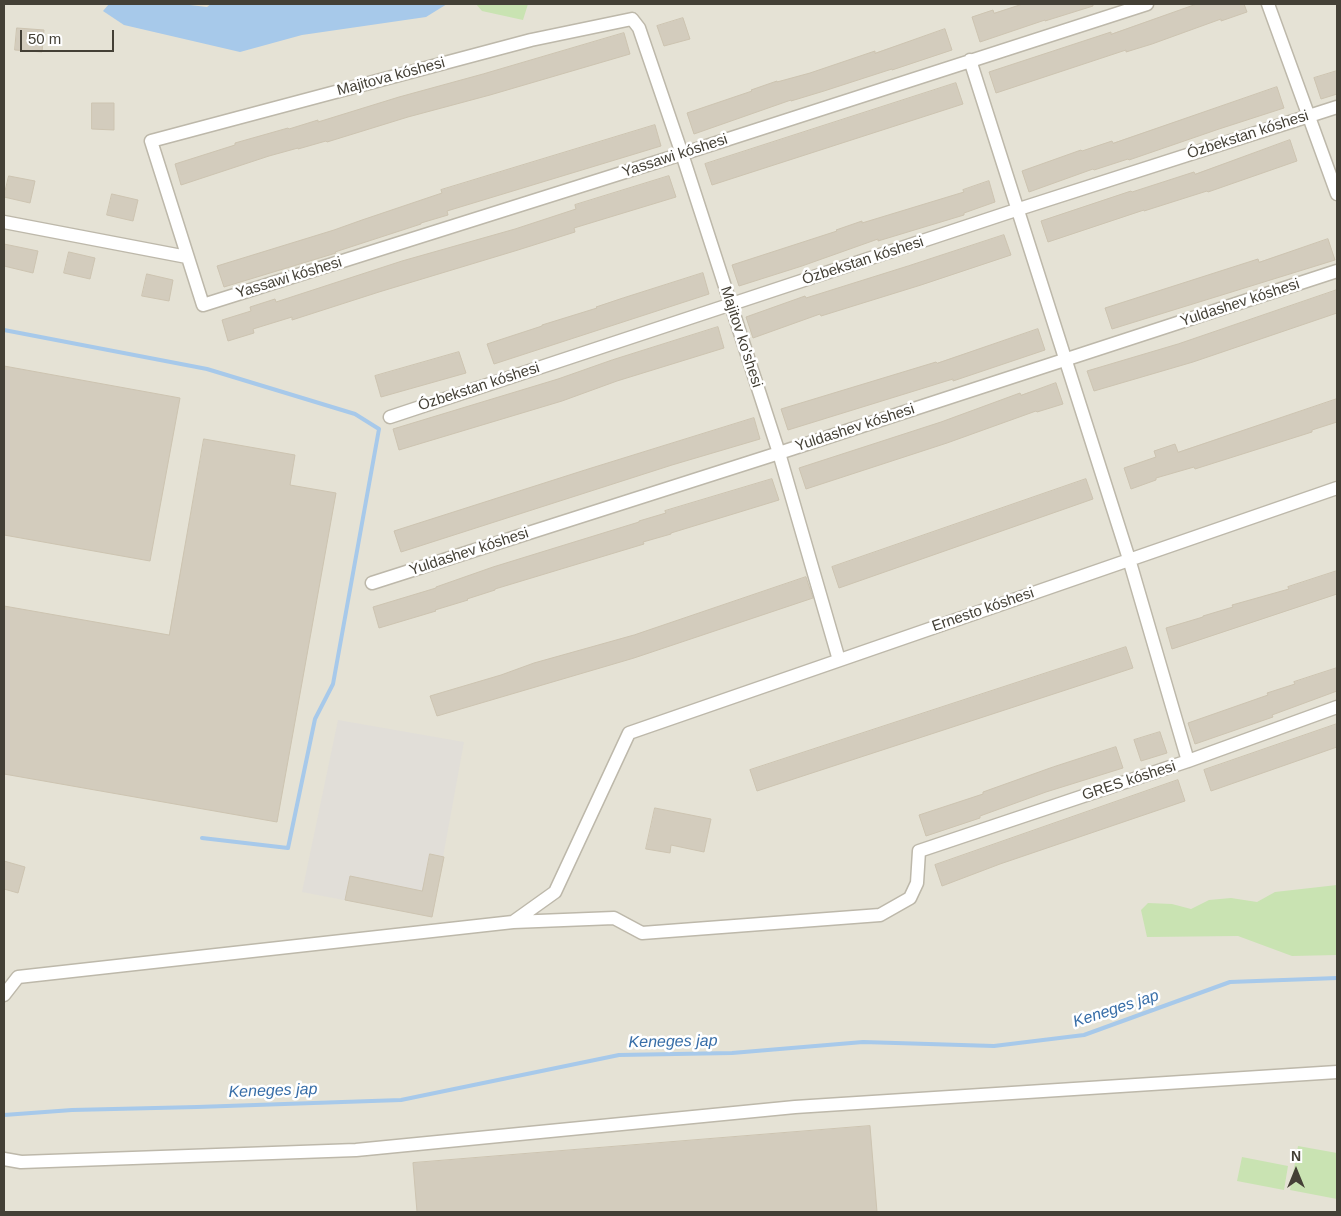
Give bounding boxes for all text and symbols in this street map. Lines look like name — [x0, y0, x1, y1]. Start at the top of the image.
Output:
scale bar — [22, 20, 116, 52]
text: 50 m — [28, 30, 61, 47]
street label: Majitova kóshesi — [335, 54, 447, 100]
street label: Ózbekstan kóshesi — [1185, 107, 1311, 163]
street label: Yassawi kóshesi — [620, 130, 730, 182]
street label: Ózbekstan kóshesi — [800, 233, 926, 289]
street label: Yassawi kóshesi — [234, 253, 344, 303]
street label: Yuldashev kóshesi — [1178, 275, 1302, 331]
street label: Majitov ko'shesi — [716, 284, 766, 390]
street label: Ózbekstan kóshesi — [416, 359, 542, 415]
street label: Yuldashev kóshesi — [793, 400, 917, 456]
street label: Yuldashev kóshesi — [407, 524, 531, 580]
street label: Ernesto kóshesi — [930, 584, 1036, 636]
street label: GRES kóshesi — [1080, 757, 1178, 805]
water label: Keneges jap — [1071, 986, 1161, 1032]
water label: Keneges jap — [628, 1032, 718, 1052]
water label: Keneges jap — [228, 1080, 318, 1102]
north arrow — [1271, 1146, 1321, 1196]
text: N — [1291, 1148, 1301, 1164]

